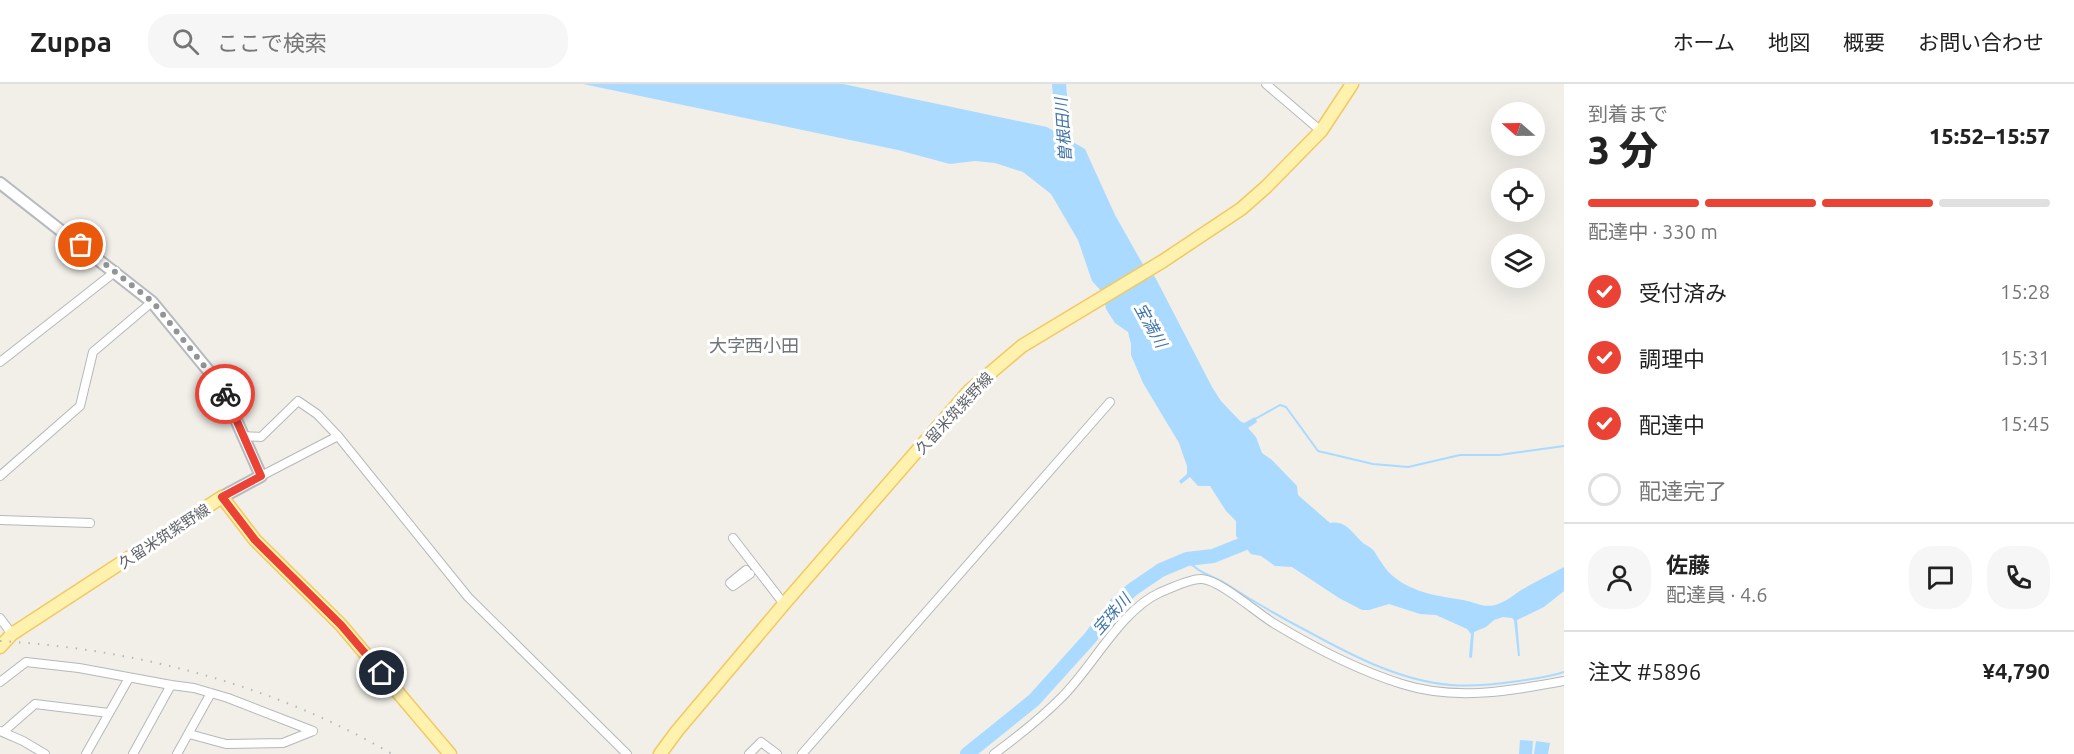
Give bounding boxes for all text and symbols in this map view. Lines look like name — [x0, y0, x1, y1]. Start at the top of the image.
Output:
search box — [148, 14, 568, 68]
icon: search — [169, 25, 202, 58]
text: Zuppa — [30, 26, 112, 57]
text: ここで検索 — [217, 30, 327, 55]
text: ホーム — [1673, 30, 1735, 54]
text: 地図 — [1768, 30, 1810, 54]
text: 概要 — [1843, 30, 1885, 54]
text: お問い合わせ — [1918, 30, 2044, 54]
water label: 曽根田川 — [1052, 95, 1074, 163]
north arrow — [1491, 102, 1545, 156]
map controls — [1491, 102, 1545, 288]
text: 到着まで — [1588, 102, 1668, 125]
text: 15:52–15:57 — [1929, 123, 2050, 148]
text: 3 分 — [1588, 128, 1658, 171]
button: locate — [1491, 168, 1545, 222]
pin — [55, 219, 106, 270]
text: 配達中 · 330 m — [1588, 220, 1718, 243]
icon: bag — [64, 228, 97, 261]
button: layers — [1491, 234, 1545, 288]
icon: check — [1588, 275, 1621, 308]
text: 受付済み — [1639, 280, 1727, 305]
text: 15:28 — [2000, 280, 2050, 303]
water label: 宝満川 — [1131, 300, 1171, 352]
district label: 大字西小田 — [709, 335, 799, 355]
icon: check — [1588, 341, 1621, 374]
text: 調理中 — [1639, 346, 1705, 371]
text: 15:31 — [2000, 346, 2050, 369]
courier — [195, 364, 255, 424]
street label: 久留米筑紫野線 — [912, 369, 996, 457]
icon: bike — [209, 378, 242, 411]
icon: check — [1588, 407, 1621, 440]
text: 配達中 — [1639, 412, 1705, 437]
text: 15:45 — [2000, 412, 2050, 435]
text: 配達完了 — [1639, 478, 1727, 503]
street label: 久留米筑紫野線 — [115, 500, 213, 572]
button: person — [1588, 546, 1651, 609]
button: chat — [1909, 546, 1972, 609]
button: phone — [1987, 546, 2050, 609]
text: 佐藤 — [1666, 552, 1710, 577]
text: 配達員 · 4.6 — [1666, 583, 1768, 606]
water label: 宝珠川 — [1088, 589, 1135, 638]
pin — [356, 647, 407, 698]
icon: home — [365, 656, 398, 689]
text: ¥4,790 — [1983, 658, 2050, 683]
text: 注文 #5896 — [1588, 659, 1701, 684]

